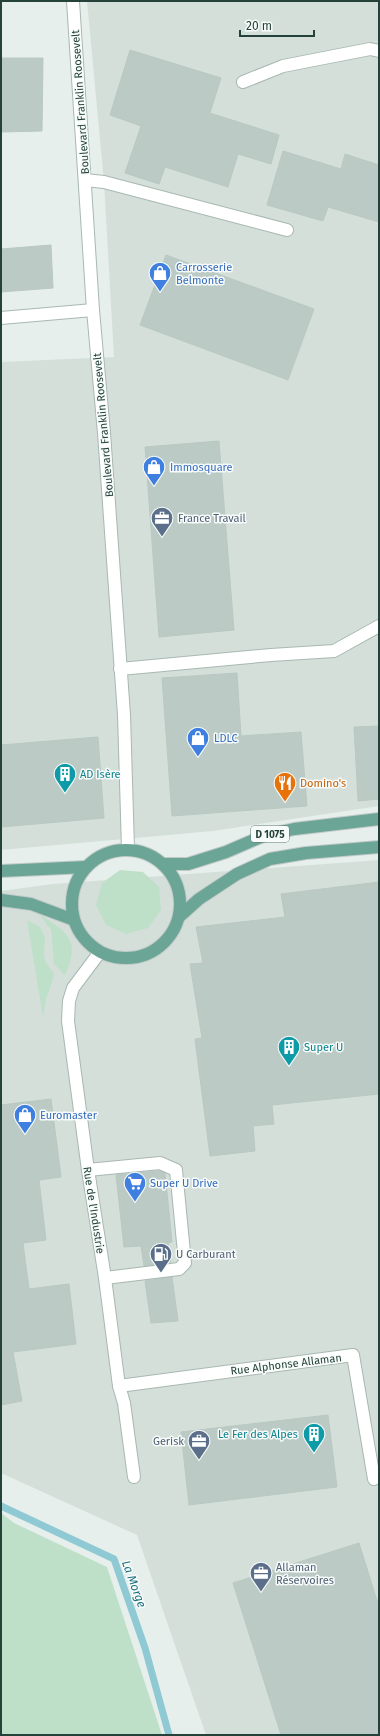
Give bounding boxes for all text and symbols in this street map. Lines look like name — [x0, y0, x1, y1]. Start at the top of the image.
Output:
scale bar — [240, 12, 314, 38]
text: 20 m — [246, 19, 272, 33]
street label: Boulevard Franklin Roosevelt — [69, 29, 92, 175]
shop icon: Carrosserie Belmonte — [147, 260, 173, 293]
place label: Carrosserie Belmonte — [176, 261, 232, 287]
street label: Boulevard Franklin Roosevelt — [91, 352, 116, 498]
shop icon: Immosquare — [141, 454, 167, 487]
place label: Immosquare — [170, 461, 233, 474]
office icon: France Travail — [149, 505, 175, 538]
place label: France Travail — [178, 512, 246, 525]
shop icon: LDLC — [185, 725, 211, 758]
place label: LDLC — [214, 732, 238, 745]
building icon: AD Isère — [52, 761, 78, 794]
place label: AD Isère — [80, 768, 121, 781]
restaurant icon: Domino's — [272, 770, 298, 803]
place label: Domino's — [300, 777, 346, 790]
road number: D 1075 — [251, 826, 289, 842]
building icon: Super U — [276, 1034, 302, 1067]
place label: Super U — [304, 1041, 343, 1054]
shop icon: Euromaster — [12, 1102, 38, 1135]
place label: Euromaster — [40, 1109, 98, 1122]
street label: Rue de l'Industrie — [80, 1166, 107, 1255]
supermarket icon: Super U Drive — [122, 1170, 148, 1203]
place label: Super U Drive — [150, 1177, 218, 1190]
fuel station icon: U Carburant — [148, 1241, 174, 1274]
place label: U Carburant — [176, 1248, 236, 1261]
street label: Rue Alphonse Allaman — [230, 1351, 342, 1378]
building icon: Le Fer des Alpes — [301, 1421, 327, 1454]
office icon: Gerisk — [186, 1428, 212, 1461]
place label: Le Fer des Alpes — [218, 1428, 298, 1441]
place label: Gerisk — [153, 1435, 184, 1448]
water label: La Morge — [119, 1559, 149, 1609]
office icon: Allaman Réservoires — [248, 1560, 274, 1593]
place label: Allaman Réservoires — [276, 1561, 334, 1587]

